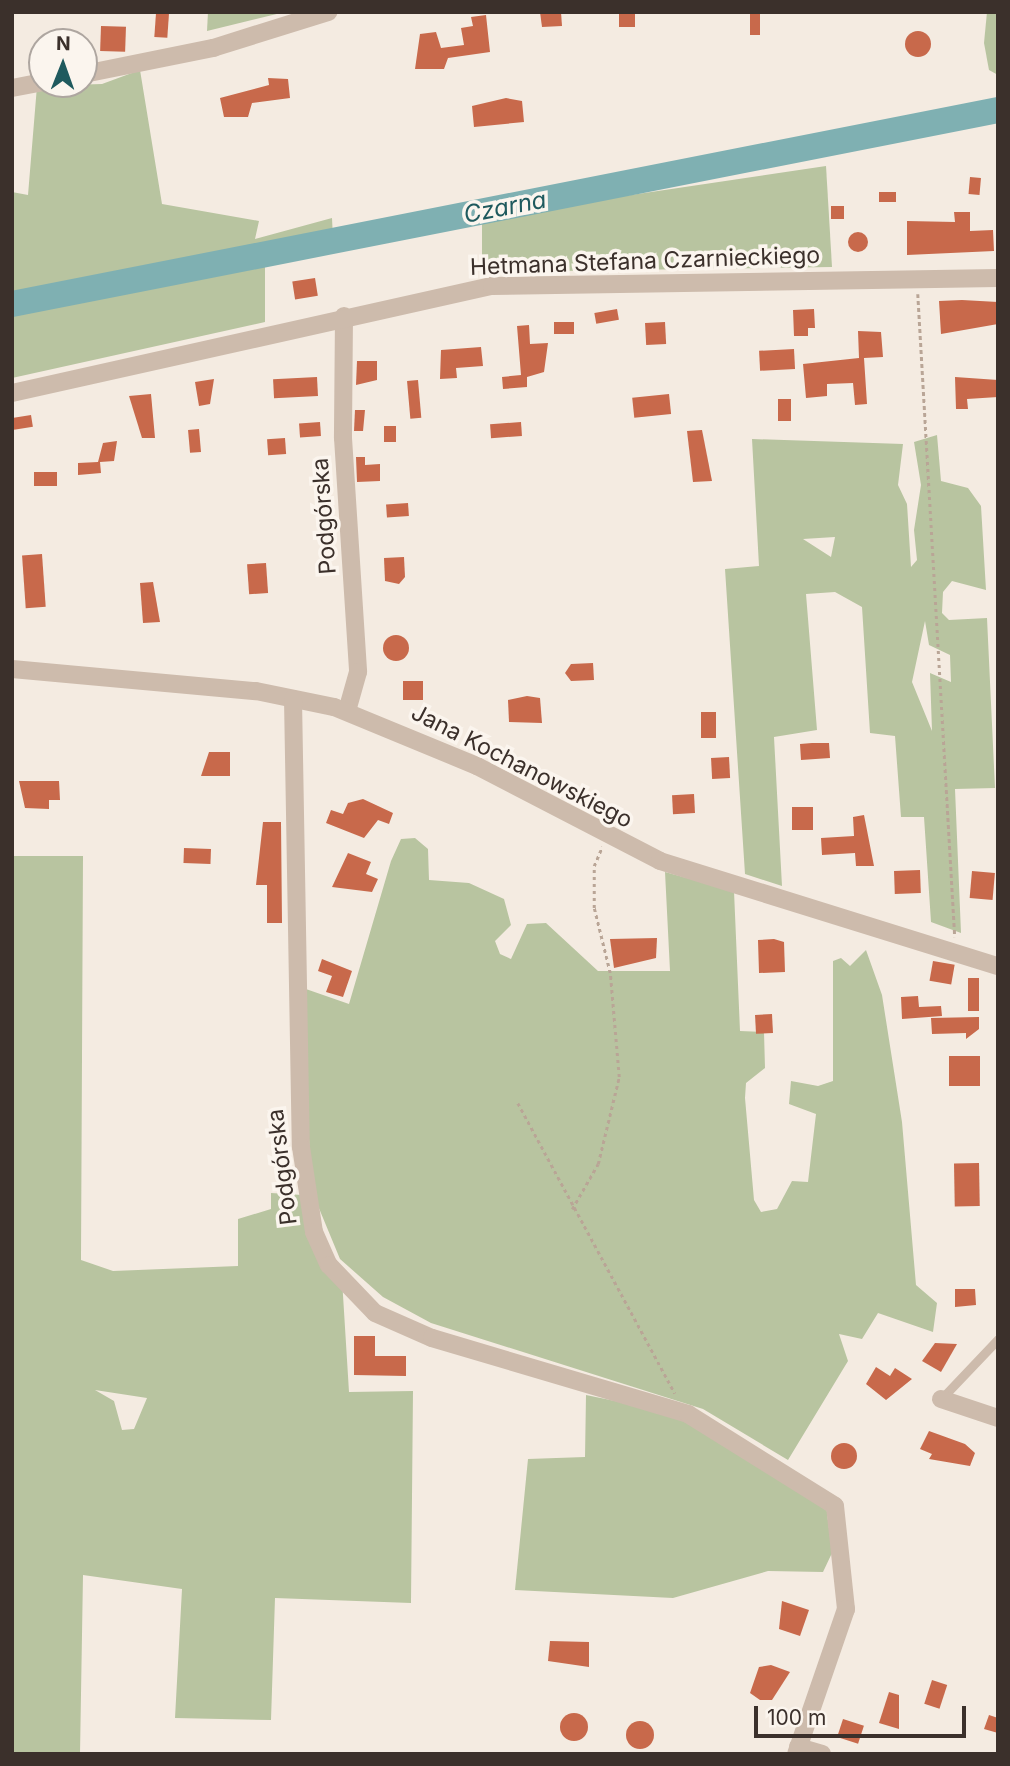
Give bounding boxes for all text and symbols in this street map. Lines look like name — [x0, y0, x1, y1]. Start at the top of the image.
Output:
north arrow — [28, 28, 98, 98]
text: N — [56, 32, 71, 55]
water label: Czarna — [461, 185, 549, 229]
street label: Hetmana Stefana Czarnieckiego — [470, 241, 820, 281]
street label: Podgórska — [306, 457, 342, 575]
street label: Jana Kochanowskiego — [407, 698, 637, 834]
street label: Podgórska — [261, 1107, 303, 1227]
scale bar — [758, 1692, 970, 1736]
text: 100 m — [767, 1705, 826, 1730]

